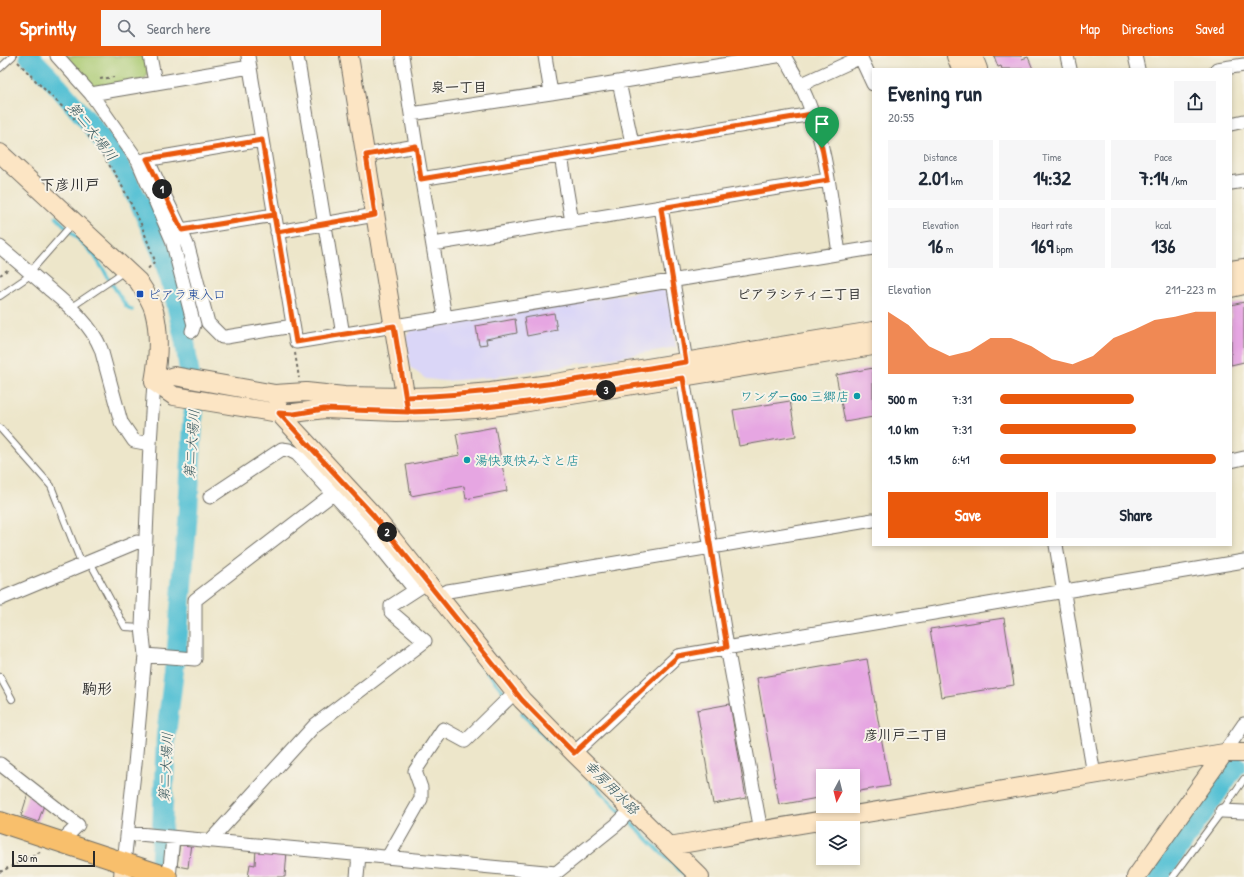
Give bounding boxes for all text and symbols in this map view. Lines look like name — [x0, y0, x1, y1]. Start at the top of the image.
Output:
search box — [101, 10, 381, 46]
text: Sprintly — [20, 15, 77, 41]
icon: search — [115, 17, 137, 39]
text: Search here — [147, 18, 211, 39]
text: Map — [1080, 19, 1100, 38]
text: Directions — [1122, 19, 1173, 38]
text: Saved — [1195, 19, 1224, 38]
district label: 泉一丁目 — [431, 77, 487, 96]
text: Evening run — [888, 78, 982, 108]
button: share — [1174, 81, 1216, 123]
water label: 第二大場川 — [64, 98, 122, 164]
pin — [805, 107, 839, 148]
text: 20:55 — [888, 108, 914, 126]
icon: arrive — [811, 113, 833, 135]
text: Distance — [924, 150, 957, 164]
text: Time — [1042, 150, 1062, 164]
text: Pace — [1154, 150, 1172, 164]
text: 2.01 — [918, 164, 948, 191]
text: 14:32 — [1033, 164, 1071, 191]
text: 7:14 — [1139, 164, 1168, 191]
district label: 下彦川戸 — [40, 174, 100, 195]
text: km — [948, 174, 963, 188]
text: /km — [1168, 174, 1188, 188]
pin: 1 — [152, 179, 172, 199]
text: 1 — [160, 182, 164, 196]
text: Elevation — [922, 218, 959, 232]
text: Heart rate — [1031, 218, 1073, 232]
text: kcal — [1155, 218, 1171, 232]
text: 16 — [928, 232, 943, 259]
text: 169 — [1031, 232, 1054, 259]
text: 136 — [1151, 232, 1175, 259]
text: m — [943, 242, 953, 256]
text: bpm — [1054, 242, 1073, 256]
text: Elevation — [888, 280, 931, 298]
text: 211–223 m — [1165, 280, 1216, 298]
district label: ピアラシティ二丁目 — [736, 284, 862, 303]
place label: ピアラ東入口 — [148, 285, 226, 303]
marker: ピアラ東入口 — [135, 289, 145, 299]
pin: 3 — [596, 380, 616, 400]
text: 3 — [604, 383, 608, 397]
place label: ワンダーGoo 三郷店 — [740, 387, 849, 405]
text: 500 m — [888, 390, 917, 408]
text: 7:31 — [952, 390, 972, 408]
marker: ワンダーGoo 三郷店 — [852, 391, 862, 401]
water label: 第二大場川 — [179, 408, 203, 480]
text: 1.0 km — [888, 420, 919, 438]
text: 7:31 — [952, 420, 972, 438]
text: 1.5 km — [888, 450, 918, 468]
text: 6:41 — [952, 450, 970, 468]
place label: 湯快爽快みさと店 — [475, 451, 579, 469]
marker: 湯快爽快みさと店 — [462, 455, 472, 465]
button: Save — [888, 492, 1048, 538]
button: Share — [1056, 492, 1216, 538]
pin: 2 — [377, 522, 397, 542]
text: 2 — [384, 525, 390, 539]
district label: 駒形 — [82, 678, 112, 699]
district label: 彦川戸二丁目 — [864, 725, 948, 744]
water label: 第二大場川 — [154, 732, 176, 802]
water label: 幸房用水路 — [581, 756, 644, 819]
north arrow — [816, 769, 860, 813]
map controls — [816, 769, 860, 865]
button: layers — [816, 821, 860, 865]
scale bar — [12, 849, 95, 868]
text: 50 m — [18, 851, 38, 865]

